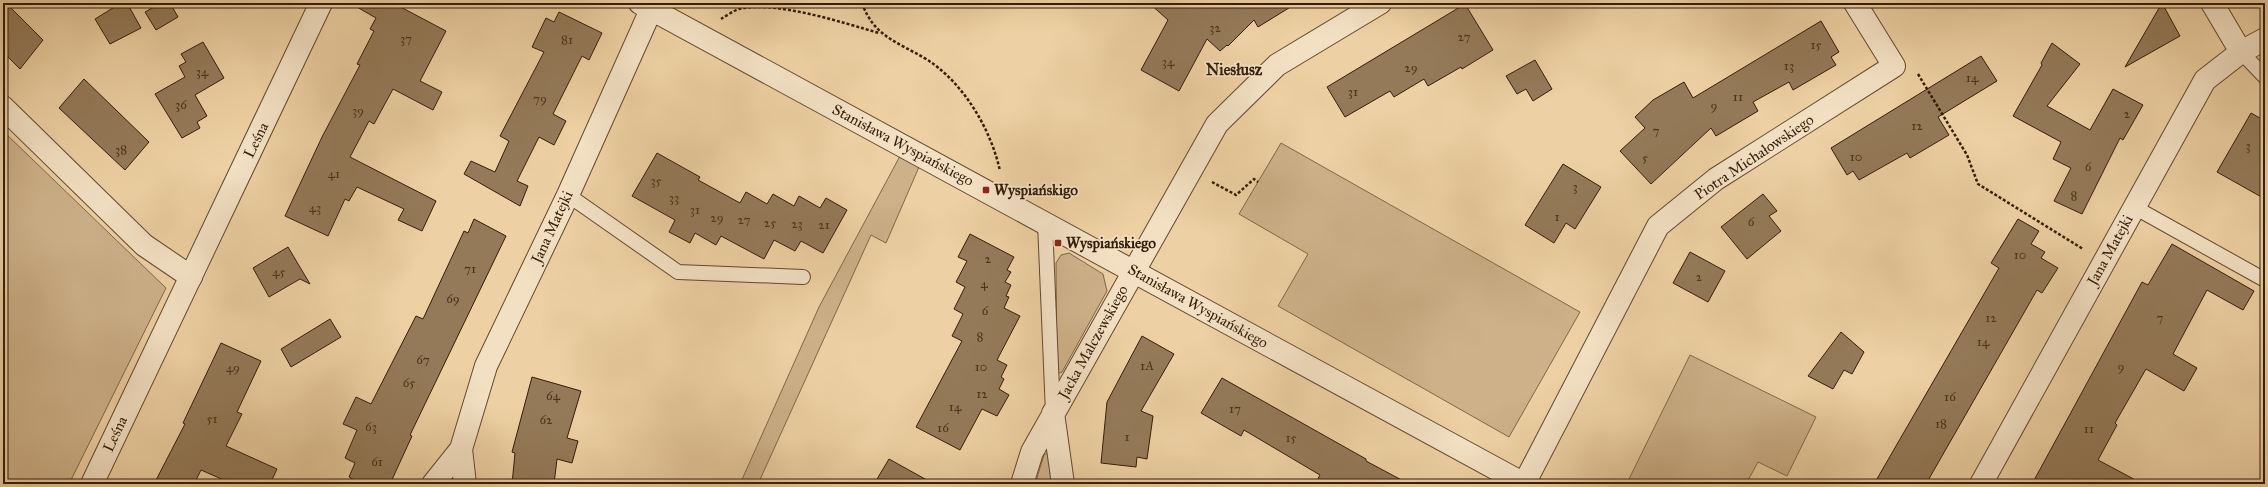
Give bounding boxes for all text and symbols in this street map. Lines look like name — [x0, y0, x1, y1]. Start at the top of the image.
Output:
house number: 32 — [1209, 20, 1221, 36]
house number: 27 — [1458, 29, 1471, 45]
house number: 37 — [400, 31, 412, 47]
house number: 81 — [561, 32, 573, 48]
house number: 15 — [1810, 37, 1822, 53]
house number: 34 — [1162, 54, 1175, 70]
house number: 13 — [1784, 58, 1794, 74]
district label: Niesłusz — [1206, 60, 1263, 79]
house number: 29 — [1404, 60, 1418, 76]
house number: 34 — [196, 64, 209, 80]
house number: 14 — [1966, 70, 1979, 86]
house number: 31 — [1348, 84, 1358, 100]
house number: 11 — [1733, 89, 1743, 105]
house number: 79 — [533, 91, 547, 107]
house number: 36 — [175, 97, 187, 113]
house number: 9 — [1711, 98, 1718, 114]
street label: Stanisława Wyspiańskiego — [829, 100, 977, 190]
house number: 39 — [352, 103, 364, 119]
house number: 2 — [2124, 106, 2131, 122]
street label: Piotra Michałowskiego — [1691, 110, 1817, 204]
house number: 12 — [1911, 118, 1923, 134]
street label: Leśna — [240, 119, 273, 161]
house number: 7 — [1653, 123, 1660, 139]
house number: 3 — [2245, 138, 2251, 154]
house number: 38 — [115, 142, 127, 158]
house number: 10 — [1850, 149, 1862, 165]
house number: 5 — [1642, 150, 1648, 166]
house number: 6 — [2085, 159, 2092, 175]
house number: 41 — [328, 166, 340, 182]
house number: 35 — [650, 173, 662, 189]
house number: 3 — [1572, 179, 1578, 195]
place label: Wyspiańskigo — [994, 181, 1078, 200]
marker: Wyspiańskigo — [981, 185, 991, 195]
street label: Jana Matejki — [527, 188, 577, 268]
house number: 8 — [2071, 188, 2078, 204]
house number: 33 — [669, 190, 679, 206]
house number: 43 — [309, 200, 321, 216]
house number: 31 — [690, 202, 700, 218]
house number: 1 — [1554, 209, 1560, 225]
house number: 29 — [710, 210, 724, 226]
house number: 27 — [738, 212, 751, 228]
street label: Jana Matejki — [2082, 212, 2138, 291]
house number: 6 — [1748, 214, 1755, 230]
house number: 25 — [764, 215, 776, 231]
house number: 23 — [791, 216, 803, 232]
house number: 21 — [818, 217, 830, 233]
place label: Wyspiańskiego — [1066, 234, 1156, 253]
marker: Wyspiańskiego — [1053, 238, 1063, 248]
house number: 10 — [2014, 247, 2026, 263]
house number: 2 — [985, 251, 992, 267]
street label: Stanisława Wyspiańskiego — [1125, 260, 1272, 352]
house number: 71 — [464, 261, 476, 277]
house number: 45 — [272, 264, 286, 280]
house number: 2 — [1696, 269, 1703, 285]
house number: 4 — [980, 276, 988, 292]
street label: Jacka Malczewskiego — [1053, 282, 1133, 404]
house number: 69 — [446, 291, 460, 307]
house number: 6 — [982, 303, 989, 319]
house number: 12 — [1985, 310, 1997, 326]
house number: 7 — [2157, 310, 2164, 326]
house number: 8 — [977, 329, 984, 345]
house number: 14 — [1977, 334, 1990, 350]
house number: 67 — [416, 352, 430, 368]
house number: 1A — [1140, 358, 1154, 374]
house number: 10 — [975, 359, 987, 375]
house number: 9 — [2118, 359, 2125, 375]
house number: 49 — [226, 360, 240, 376]
house number: 65 — [403, 375, 415, 391]
house number: 12 — [976, 386, 988, 402]
house number: 64 — [546, 388, 561, 404]
house number: 16 — [1944, 389, 1956, 405]
house number: 14 — [949, 399, 962, 415]
house number: 17 — [1229, 401, 1241, 417]
house number: 51 — [206, 411, 218, 427]
house number: 62 — [539, 412, 553, 428]
street label: Leśna — [99, 413, 131, 455]
house number: 18 — [1935, 416, 1947, 432]
house number: 63 — [365, 419, 377, 435]
house number: 16 — [937, 420, 949, 436]
house number: 11 — [2084, 421, 2094, 437]
house number: 1 — [1124, 429, 1130, 445]
house number: 15 — [1285, 430, 1297, 446]
house number: 61 — [371, 454, 383, 470]

